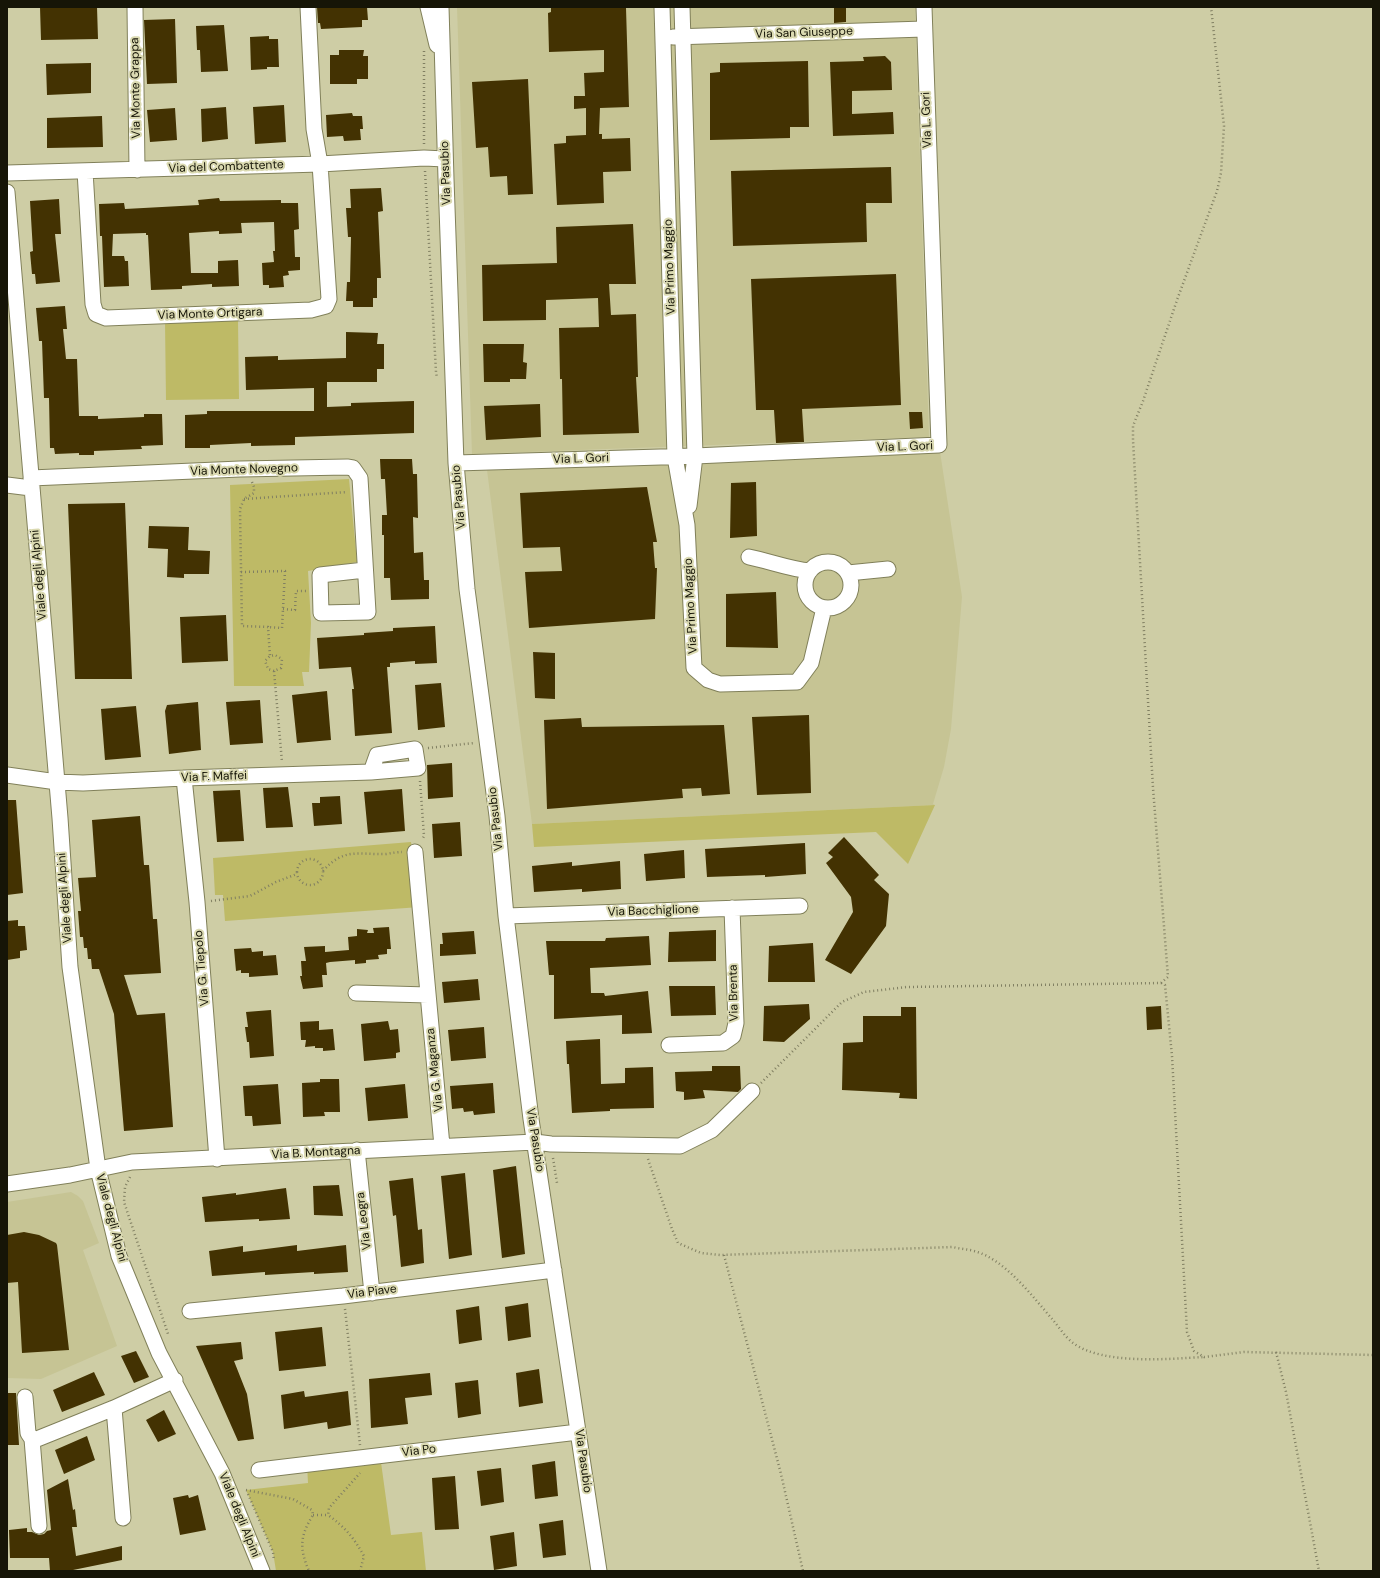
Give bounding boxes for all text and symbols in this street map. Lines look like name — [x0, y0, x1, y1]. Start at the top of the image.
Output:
street label: Via San Giuseppe — [755, 24, 853, 42]
street label: Via Monte Grappa — [128, 37, 144, 139]
street label: Via L. Gori — [919, 92, 935, 148]
street label: Via Pasubio — [438, 141, 454, 205]
street label: Via del Combattente — [168, 158, 284, 176]
street label: Via Primo Maggio — [661, 219, 679, 315]
street label: Via Monte Ortigara — [157, 305, 263, 323]
street label: Via L. Gori — [877, 439, 933, 455]
street label: Via L. Gori — [553, 451, 609, 467]
street label: Via Monte Novegno — [190, 461, 298, 479]
street label: Via Pasubio — [449, 464, 469, 530]
street label: Viale degli Alpini — [28, 529, 50, 621]
street label: Via Primo Maggio — [681, 558, 701, 654]
street label: Via F. Maffei — [181, 769, 247, 785]
street label: Via Pasubio — [485, 786, 507, 852]
street label: Viale degli Alpini — [55, 852, 75, 944]
street label: Via Bacchiglione — [607, 902, 699, 920]
street label: Via G. Tiepolo — [192, 929, 212, 1007]
street label: Via Brenta — [726, 964, 742, 1022]
street label: Via G. Maganza — [423, 1027, 447, 1113]
street label: Via Pasubio — [523, 1107, 547, 1173]
street label: Via B. Montagna — [271, 1143, 361, 1163]
street label: Viale degli Alpini — [92, 1172, 130, 1264]
street label: Via Leogra — [353, 1191, 375, 1251]
street label: Via Piave — [347, 1282, 397, 1302]
street label: Via Pasubio — [571, 1428, 595, 1494]
street label: Via Po — [401, 1442, 437, 1460]
street label: Viale degli Alpini — [215, 1470, 263, 1560]

